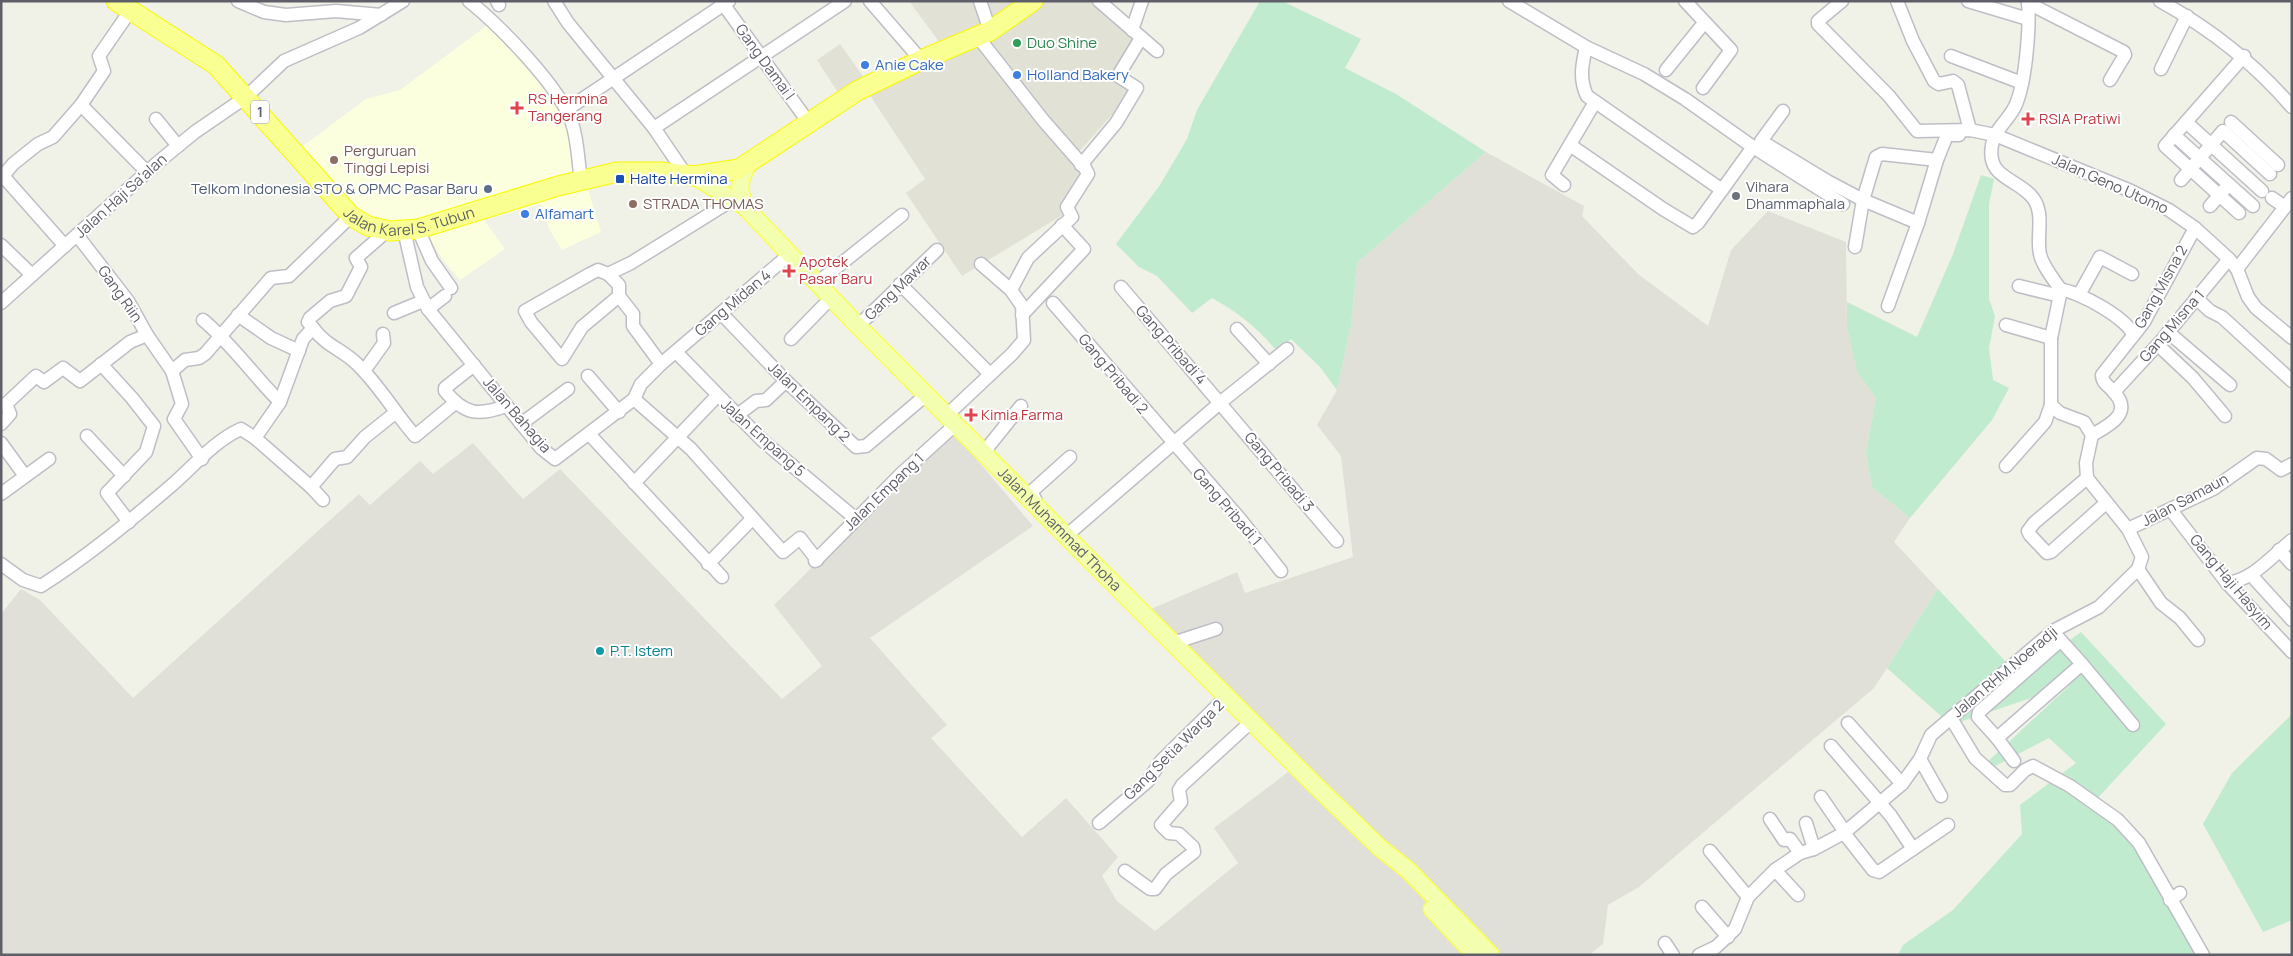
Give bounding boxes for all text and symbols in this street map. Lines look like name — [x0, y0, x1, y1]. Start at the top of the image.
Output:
street label: Gang Damai I — [731, 19, 800, 104]
place label: Duo Shine — [1027, 32, 1097, 53]
marker: Duo Shine — [1011, 37, 1023, 49]
place label: Anie Cake — [875, 54, 944, 75]
marker: Anie Cake — [859, 59, 871, 71]
place label: Holland Bakery — [1027, 64, 1129, 85]
marker: Holland Bakery — [1011, 69, 1023, 81]
place label: RS Hermina Tangerang — [528, 88, 608, 126]
road number: 1 — [251, 100, 269, 124]
marker: RS Hermina Tangerang — [510, 101, 524, 115]
place label: RSIA Pratiwi — [2039, 108, 2121, 129]
marker: RSIA Pratiwi — [2021, 112, 2035, 126]
place label: Perguruan Tinggi Lepisi — [344, 140, 430, 178]
street label: Jalan Geno Utomo — [2049, 148, 2172, 219]
street label: Jalan Haji Sa'alan — [70, 149, 171, 243]
marker: Perguruan Tinggi Lepisi — [328, 154, 340, 166]
place label: Halte Hermina — [630, 168, 727, 189]
marker: Halte Hermina — [614, 173, 626, 185]
place label: Vihara Dhammaphala — [1746, 176, 1845, 214]
place label: Telkom Indonesia STO & OPMC Pasar Baru — [191, 178, 478, 199]
marker: Telkom Indonesia STO & OPMC Pasar Baru — [482, 183, 494, 195]
marker: Vihara Dhammaphala — [1730, 190, 1742, 202]
place label: STRADA THOMAS — [643, 193, 764, 214]
street label: Jalan Karel S. Tubun — [344, 197, 480, 217]
marker: STRADA THOMAS — [627, 198, 639, 210]
text: Jalan Karel S. Tubun — [339, 201, 477, 241]
place label: Alfamart — [535, 203, 594, 224]
marker: Alfamart — [519, 208, 531, 220]
street label: Gang Misna 2 — [2129, 241, 2192, 332]
street label: Gang Mawar — [860, 250, 936, 325]
place label: Apotek Pasar Baru — [799, 251, 873, 289]
street label: Gang Riin — [93, 261, 148, 326]
street label: Gang Midan 4 — [690, 264, 775, 341]
marker: Apotek Pasar Baru — [783, 265, 795, 277]
street label: Gang Misna 1 — [2134, 285, 2209, 366]
street label: Gang Pribadi 4 — [1131, 300, 1212, 389]
street label: Gang Pribadi 2 — [1074, 329, 1153, 418]
street label: Jalan Empang 2 — [764, 357, 855, 446]
street label: Jalan Bahagia — [478, 372, 556, 457]
street label: Jalan Empang 5 — [717, 394, 810, 481]
place label: Kimia Farma — [981, 404, 1063, 425]
marker: Kimia Farma — [965, 409, 977, 421]
street label: Gang Pribadi 3 — [1240, 427, 1319, 516]
street label: Jalan Empang 1 — [839, 448, 928, 535]
street label: Jalan Muhammad Thoha — [993, 462, 1126, 596]
street label: Gang Pribadi 1 — [1188, 464, 1267, 550]
street label: Jalan Samaun — [2138, 468, 2232, 531]
street label: Gang Haji Hasyim — [2185, 529, 2278, 634]
street label: Jalan RHM Noeradji — [1947, 621, 2062, 722]
place label: P.T. Istem — [610, 640, 673, 661]
marker: P.T. Istem — [594, 645, 606, 657]
street label: Gang Setia Warga 2 — [1119, 695, 1228, 804]

